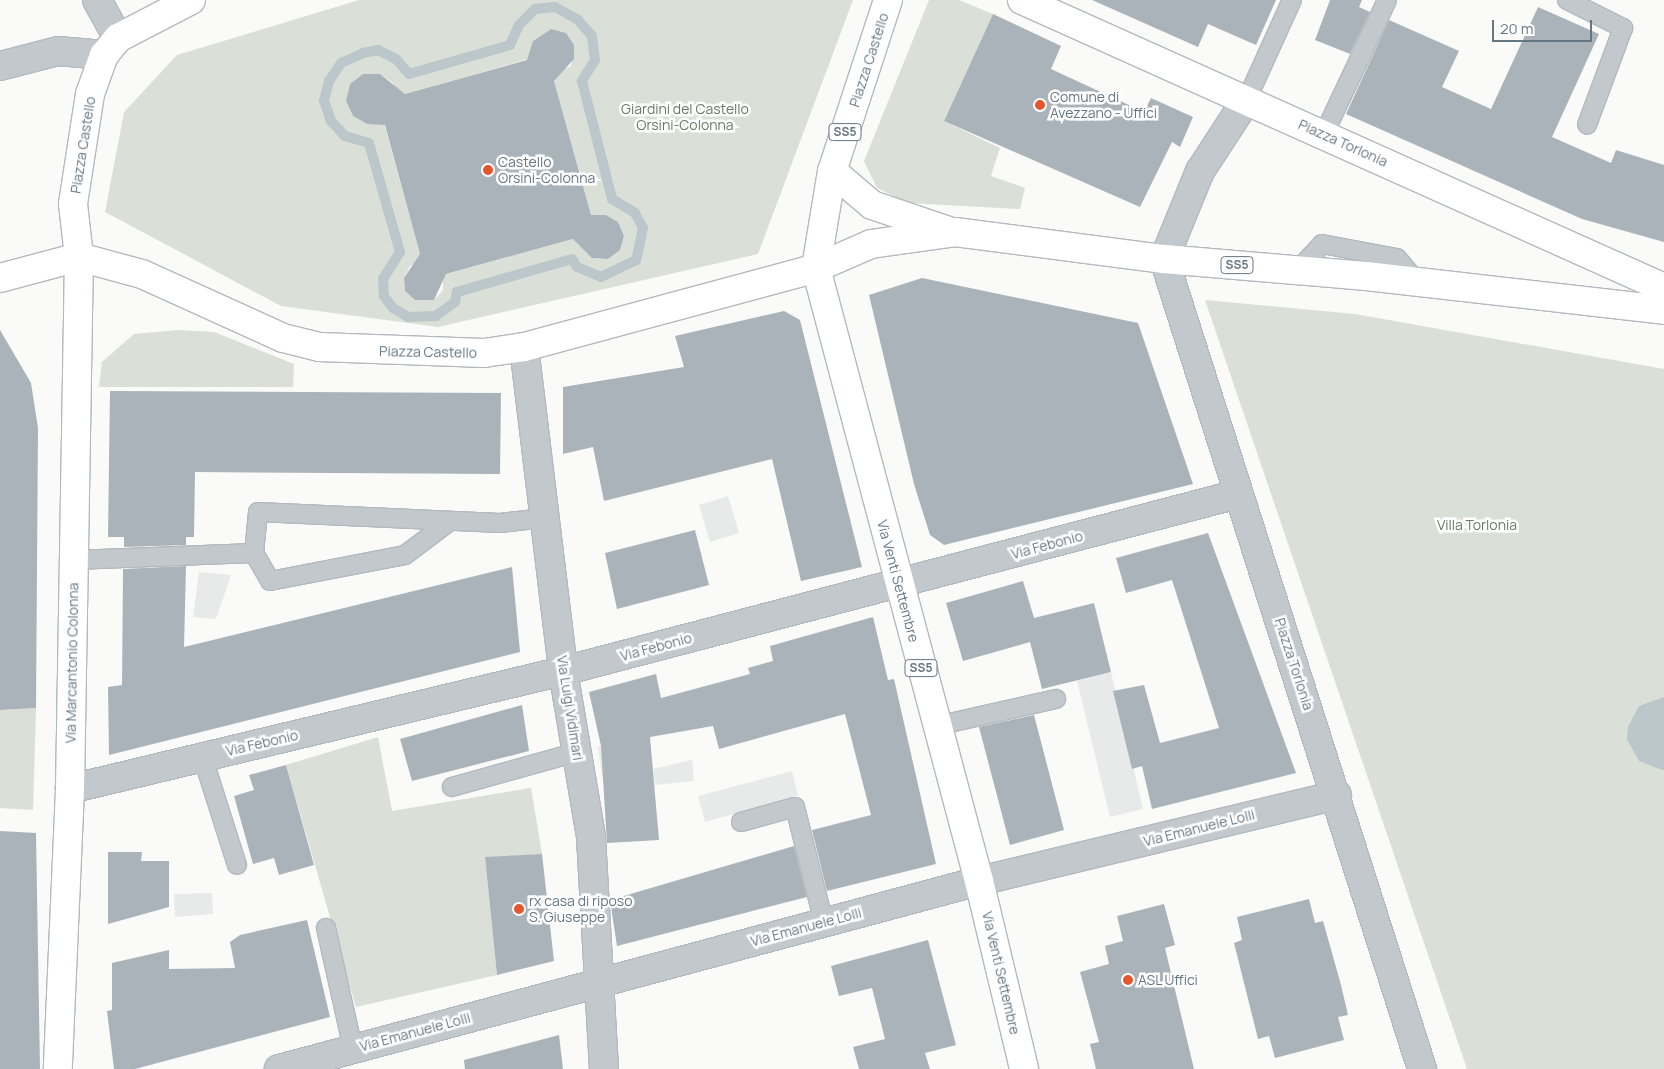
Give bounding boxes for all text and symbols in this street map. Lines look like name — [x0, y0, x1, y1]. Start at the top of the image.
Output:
scale bar — [1494, 10, 1594, 42]
street label: Piazza Castello — [846, 11, 892, 109]
text: 20 m — [1500, 18, 1533, 39]
place label: Comune di Avezzano - Uffici — [1050, 89, 1157, 121]
street label: Piazza Castello — [67, 95, 99, 195]
marker: Comune di Avezzano - Uffici — [1034, 99, 1046, 111]
park label: Giardini del Castello Orsini-Colonna — [621, 101, 749, 134]
street label: Piazza Torlonia — [1296, 116, 1390, 170]
road number: SS5 — [828, 122, 862, 142]
place label: Castello Orsini-Colonna — [498, 154, 595, 186]
marker: Castello Orsini-Colonna — [482, 164, 494, 176]
road number: SS5 — [1220, 256, 1254, 274]
street label: Piazza Castello — [379, 343, 477, 361]
park label: Villa Torlonia — [1437, 517, 1517, 533]
street label: Via Venti Settembre — [874, 518, 922, 644]
street label: Via Febonio — [1009, 527, 1085, 563]
street label: Via Marcantonio Colonna — [62, 582, 82, 744]
street label: Piazza Torlonia — [1271, 616, 1317, 712]
street label: Via Febonio — [618, 629, 694, 665]
street label: Via Luigi Vidimari — [553, 654, 587, 762]
road number: SS5 — [904, 658, 938, 678]
street label: Via Febonio — [224, 727, 300, 759]
street label: Via Emanuele Lolli — [1142, 806, 1256, 850]
place label: rx casa di riposo S. Giuseppe — [529, 893, 632, 926]
marker: rx casa di riposo S. Giuseppe — [513, 903, 525, 915]
street label: Via Emanuele Lolli — [749, 904, 863, 950]
street label: Via Venti Settembre — [979, 910, 1023, 1036]
place label: ASL Uffici — [1138, 972, 1199, 988]
marker: ASL Uffici — [1122, 974, 1134, 986]
street label: Via Emanuele Lolli — [358, 1009, 472, 1055]

